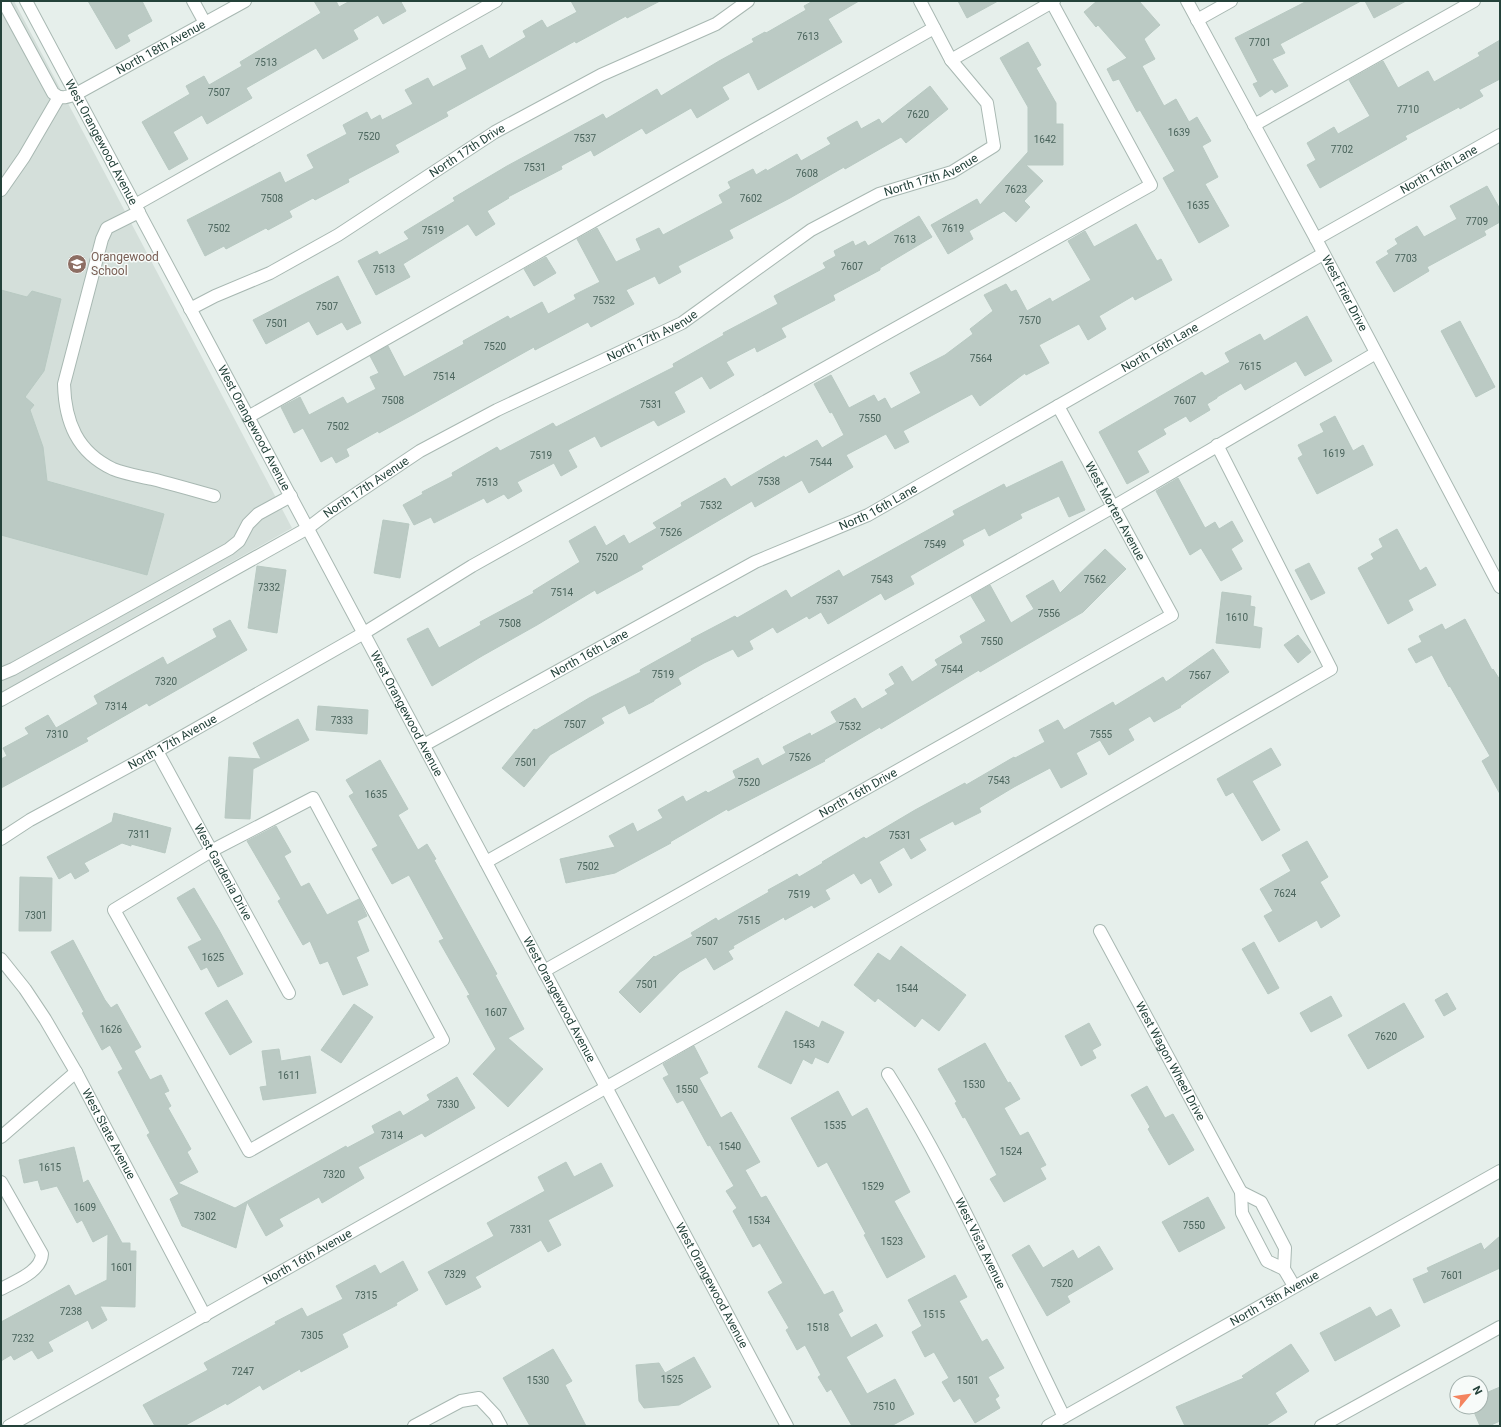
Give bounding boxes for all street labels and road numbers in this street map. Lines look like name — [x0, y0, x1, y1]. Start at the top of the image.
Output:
street label: North 18th Avenue — [114, 17, 208, 78]
street label: West Orangewood Avenue — [62, 77, 141, 207]
street label: North 17th Drive — [427, 121, 507, 180]
street label: North 16th Lane — [1398, 142, 1480, 197]
street label: North 17th Avenue — [882, 151, 980, 199]
street label: West Frier Drive — [1319, 253, 1370, 334]
street label: North 17th Avenue — [605, 307, 700, 364]
street label: North 16th Lane — [1119, 320, 1201, 375]
street label: West Orangewood Avenue — [215, 363, 293, 493]
street label: North 17th Avenue — [321, 454, 411, 521]
street label: West Morten Avenue — [1082, 459, 1148, 563]
street label: North 16th Lane — [837, 481, 920, 533]
street label: North 16th Lane — [548, 627, 631, 681]
street label: West Orangewood Avenue — [367, 649, 446, 779]
street label: North 17th Avenue — [126, 711, 219, 772]
street label: North 16th Drive — [817, 765, 899, 821]
street label: West Gardenia Drive — [191, 821, 255, 923]
street label: West Orangewood Avenue — [520, 934, 598, 1065]
street label: West Wagon Wheel Drive — [1133, 999, 1208, 1123]
street label: West State Avenue — [79, 1086, 138, 1182]
street label: West Vista Avenue — [952, 1196, 1008, 1291]
street label: West Orangewood Avenue — [673, 1220, 751, 1350]
street label: North 16th Avenue — [261, 1226, 354, 1287]
street label: North 15th Avenue — [1228, 1268, 1321, 1329]

